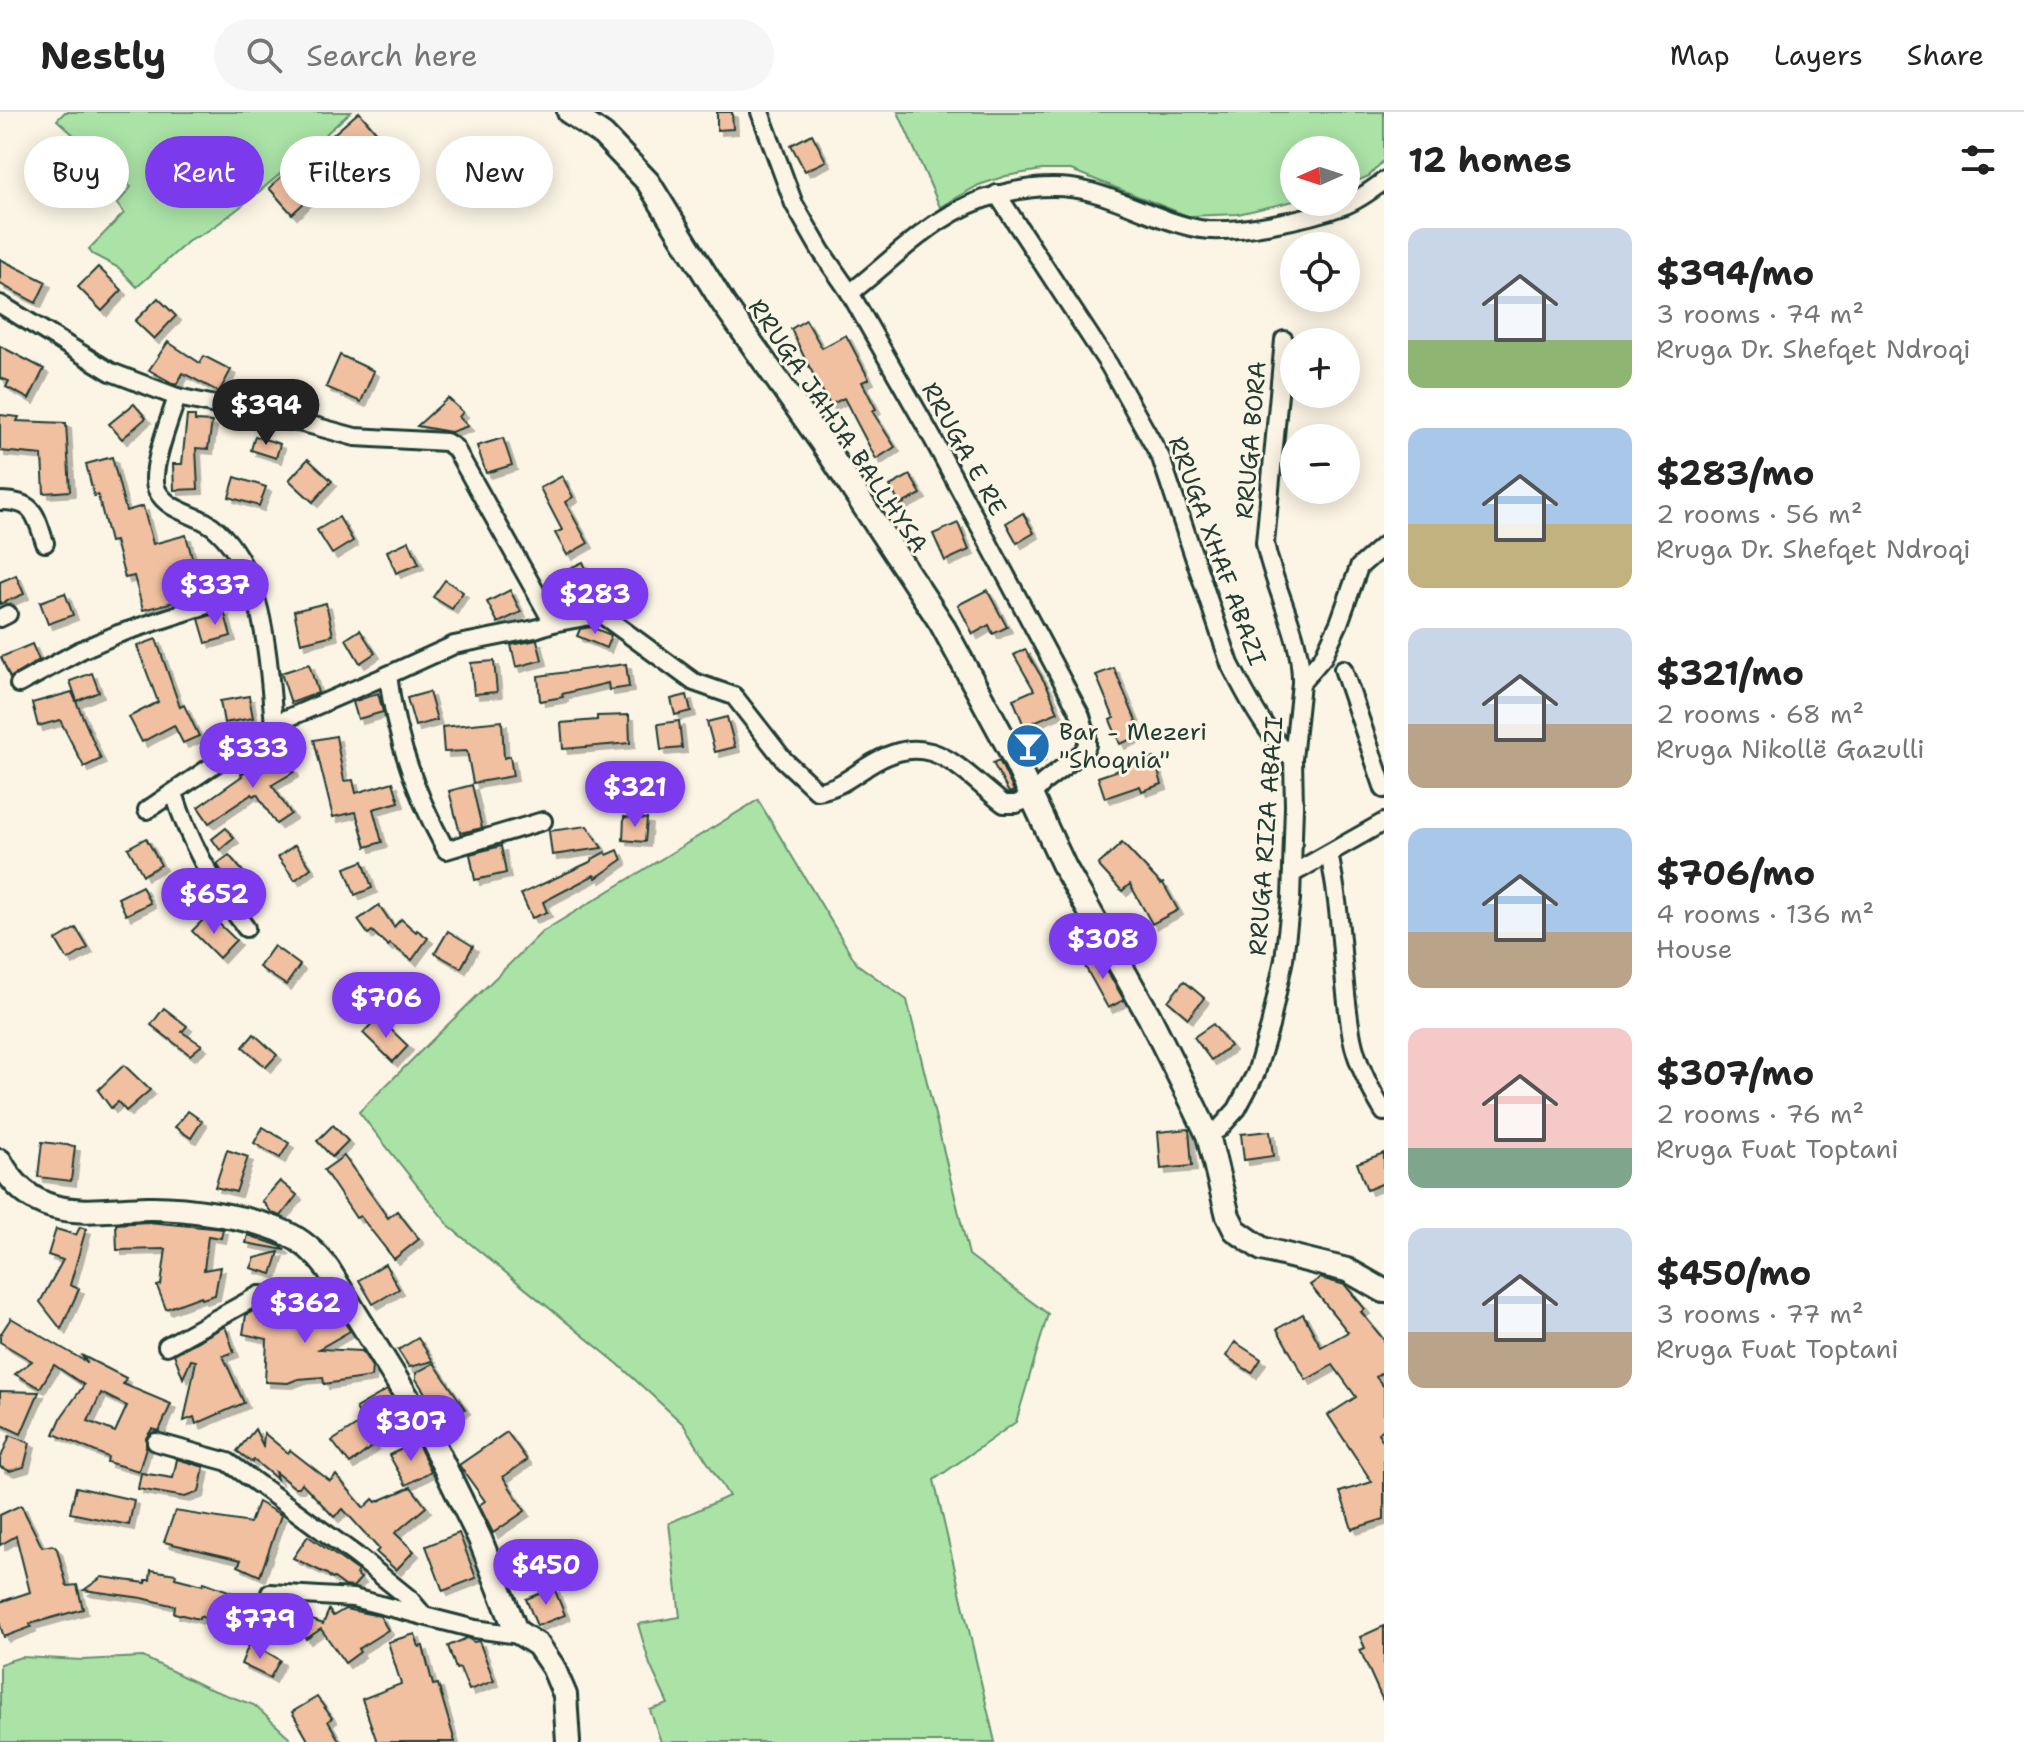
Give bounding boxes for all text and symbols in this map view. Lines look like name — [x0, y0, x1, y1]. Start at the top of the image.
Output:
search box — [214, 19, 774, 91]
text: Nestly — [40, 30, 166, 81]
icon: search — [242, 33, 286, 77]
text: Search here — [306, 35, 478, 76]
text: Map — [1670, 36, 1730, 74]
text: Layers — [1774, 36, 1863, 74]
text: Share — [1907, 36, 1984, 74]
chip: Buy — [24, 136, 129, 208]
chip: Rent — [145, 136, 264, 208]
chip: Filters — [280, 136, 420, 208]
chip: New — [436, 136, 553, 208]
north arrow — [1280, 136, 1360, 216]
map controls — [1280, 136, 1360, 504]
text: 12 homes — [1408, 137, 1572, 183]
icon: filters — [1956, 138, 2000, 182]
button: locate — [1280, 232, 1360, 312]
text: $394/mo — [1656, 250, 1814, 296]
icon: home — [1472, 260, 1568, 356]
street label: RRUGA JAHJA BALLHYSA — [741, 293, 935, 559]
text: 3 rooms · 74 m² — [1656, 296, 1864, 331]
button: + — [1280, 328, 1360, 408]
text: Rruga Dr. Shefqet Ndroqi — [1656, 331, 1971, 366]
street label: RRUGA BORA — [1228, 360, 1274, 520]
street label: RRUGA E RE — [914, 377, 1014, 521]
pin: $394 — [219, 379, 313, 447]
text: $394 — [230, 387, 302, 422]
button: − — [1280, 424, 1360, 504]
street label: RRUGA XHAF ABAZI — [1161, 432, 1273, 670]
text: $283/mo — [1656, 450, 1815, 496]
icon: home — [1472, 460, 1568, 556]
text: 2 rooms · 56 m² — [1656, 496, 1863, 531]
text: Rruga Dr. Shefqet Ndroqi — [1656, 531, 1971, 566]
pin: $337 — [168, 559, 262, 627]
text: $337 — [180, 567, 250, 602]
pin: $283 — [548, 568, 642, 636]
text: $283 — [559, 576, 631, 611]
text: $321/mo — [1656, 650, 1804, 696]
icon: home — [1472, 660, 1568, 756]
text: 2 rooms · 68 m² — [1656, 696, 1864, 731]
street label: RRUGA RIZA ABAZI — [1242, 715, 1290, 957]
place label: Bar - Mezeri "Shoqnia" — [1059, 716, 1207, 776]
pin: $333 — [206, 722, 300, 790]
bar icon: Bar - Mezeri "Shoqnia" — [1004, 722, 1052, 770]
text: $333 — [217, 730, 289, 765]
text: Rruga Nikollë Gazulli — [1656, 731, 1925, 766]
pin: $321 — [588, 761, 682, 829]
text: $321 — [603, 769, 667, 804]
text: $706/mo — [1656, 850, 1815, 896]
icon: home — [1472, 860, 1568, 956]
pin: $652 — [167, 868, 261, 936]
text: $652 — [179, 876, 249, 911]
text: 4 rooms · 136 m² — [1656, 896, 1874, 931]
pin: $308 — [1056, 913, 1150, 981]
text: $308 — [1067, 921, 1139, 956]
text: House — [1656, 931, 1732, 966]
pin: $706 — [339, 972, 433, 1040]
text: $706 — [350, 980, 422, 1015]
text: $307/mo — [1656, 1050, 1814, 1096]
icon: home — [1472, 1060, 1568, 1156]
text: 2 rooms · 76 m² — [1656, 1096, 1864, 1131]
text: Rruga Fuat Toptani — [1656, 1131, 1899, 1166]
text: $450/mo — [1656, 1250, 1811, 1296]
icon: home — [1472, 1260, 1568, 1356]
pin: $362 — [258, 1277, 352, 1345]
text: $362 — [269, 1285, 341, 1320]
text: 3 rooms · 77 m² — [1656, 1296, 1864, 1331]
text: Rruga Fuat Toptani — [1656, 1331, 1899, 1366]
pin: $307 — [364, 1395, 458, 1463]
text: $307 — [375, 1403, 447, 1438]
pin: $450 — [499, 1539, 593, 1607]
text: $450 — [511, 1547, 581, 1582]
pin: $779 — [213, 1593, 307, 1661]
text: $779 — [224, 1601, 296, 1636]

